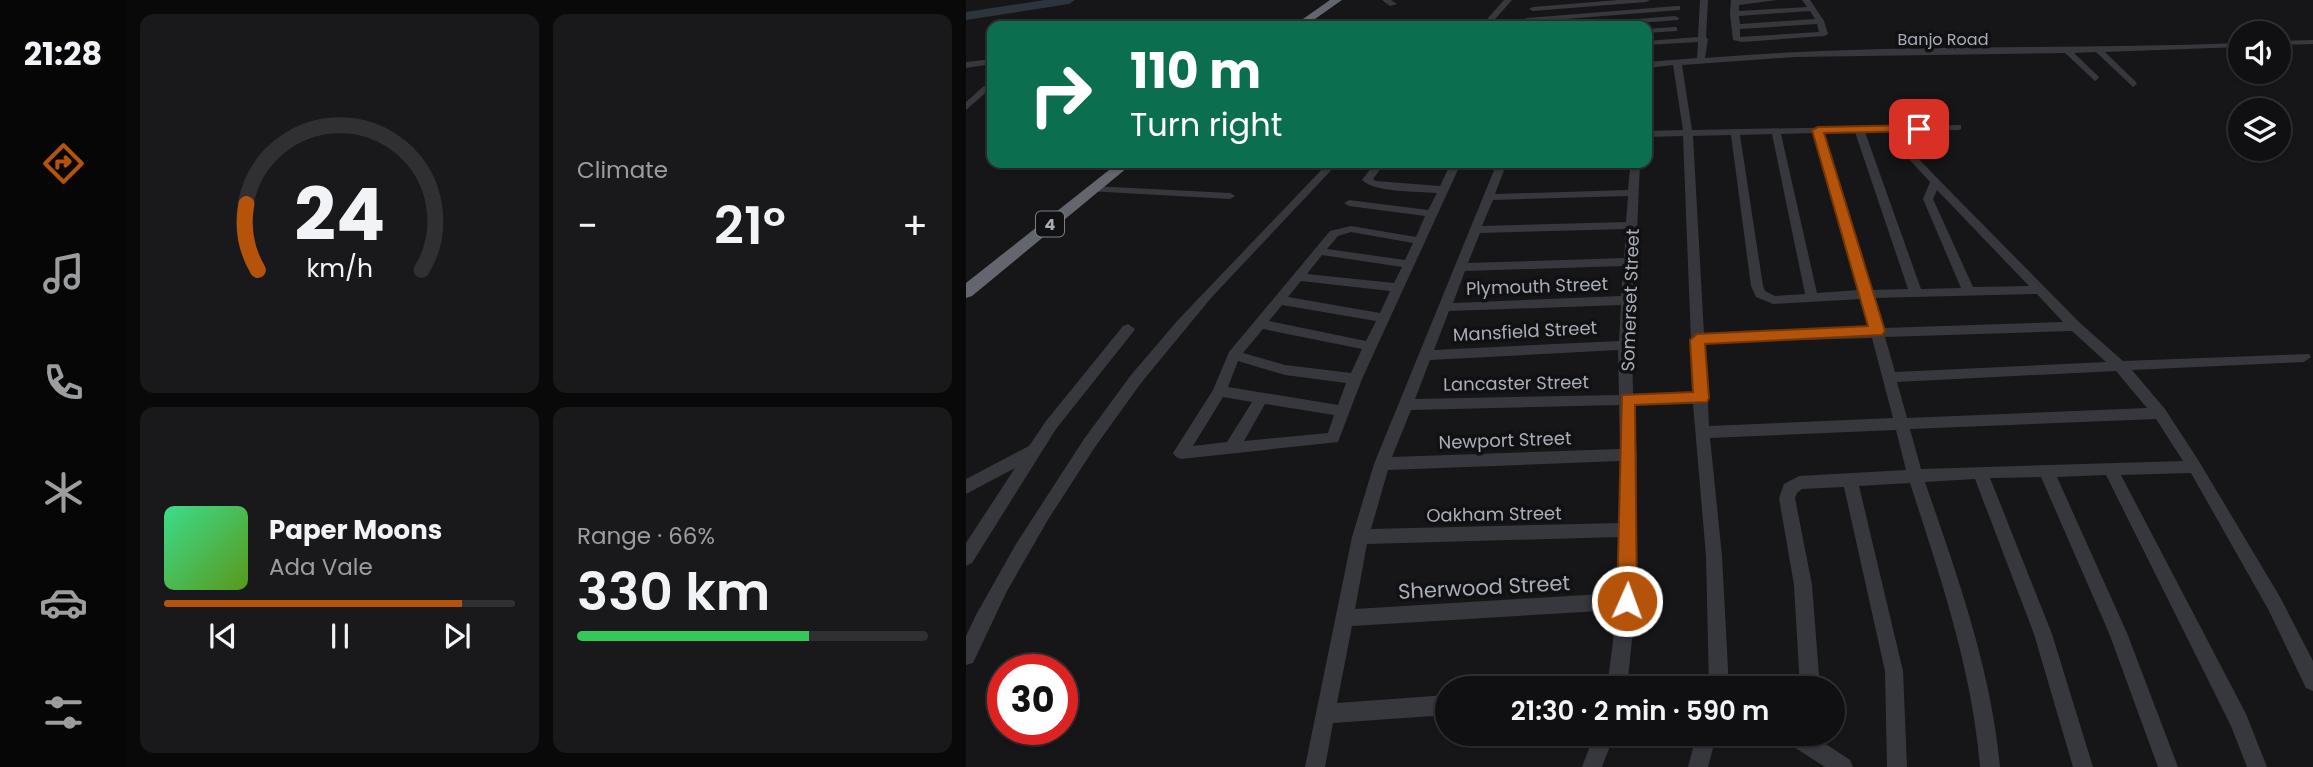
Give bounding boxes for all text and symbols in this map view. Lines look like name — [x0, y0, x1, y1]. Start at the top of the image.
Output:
map controls — [2228, 21, 2291, 161]
button: sound — [2228, 21, 2291, 84]
street label: Banjo Road — [1898, 28, 1988, 51]
text: 21:28 — [24, 31, 102, 76]
text: 110 m — [1130, 37, 1261, 105]
icon: right — [1015, 49, 1106, 140]
button: layers — [2228, 98, 2291, 161]
pin — [1889, 99, 1949, 159]
text: Turn right — [1130, 102, 1282, 147]
icon: arrive — [1900, 110, 1938, 148]
icon: directions — [39, 139, 88, 188]
text: Climate — [577, 154, 668, 186]
text: 24 — [294, 164, 385, 265]
text: 21° — [714, 189, 786, 262]
text: − — [577, 199, 598, 252]
text: + — [902, 199, 928, 252]
road number: 4 — [1036, 212, 1064, 236]
street label: Somerset Street — [1615, 228, 1645, 372]
icon: music — [39, 249, 88, 298]
text: km/h — [306, 250, 373, 285]
street label: Plymouth Street — [1466, 271, 1608, 301]
street label: Mansfield Street — [1452, 315, 1598, 347]
icon: phone — [39, 358, 88, 407]
street label: Lancaster Street — [1443, 369, 1589, 397]
street label: Newport Street — [1438, 425, 1572, 455]
icon: climate — [39, 468, 88, 517]
street label: Oakham Street — [1426, 500, 1562, 528]
text: Paper Moons — [269, 512, 442, 548]
text: Range · 66% — [577, 520, 715, 552]
text: Ada Vale — [269, 551, 373, 583]
text: 330 km — [577, 555, 770, 628]
position arrow — [1590, 564, 1664, 638]
street label: Sherwood Street — [1397, 568, 1571, 606]
icon: car — [39, 578, 88, 627]
icon: previous — [204, 617, 242, 655]
icon: pause — [321, 617, 359, 655]
icon: next — [438, 617, 476, 655]
speed limit sign: 30 — [987, 654, 1078, 745]
icon: filters — [39, 688, 88, 737]
text: 21:30 · 2 min · 590 m — [1511, 693, 1769, 729]

